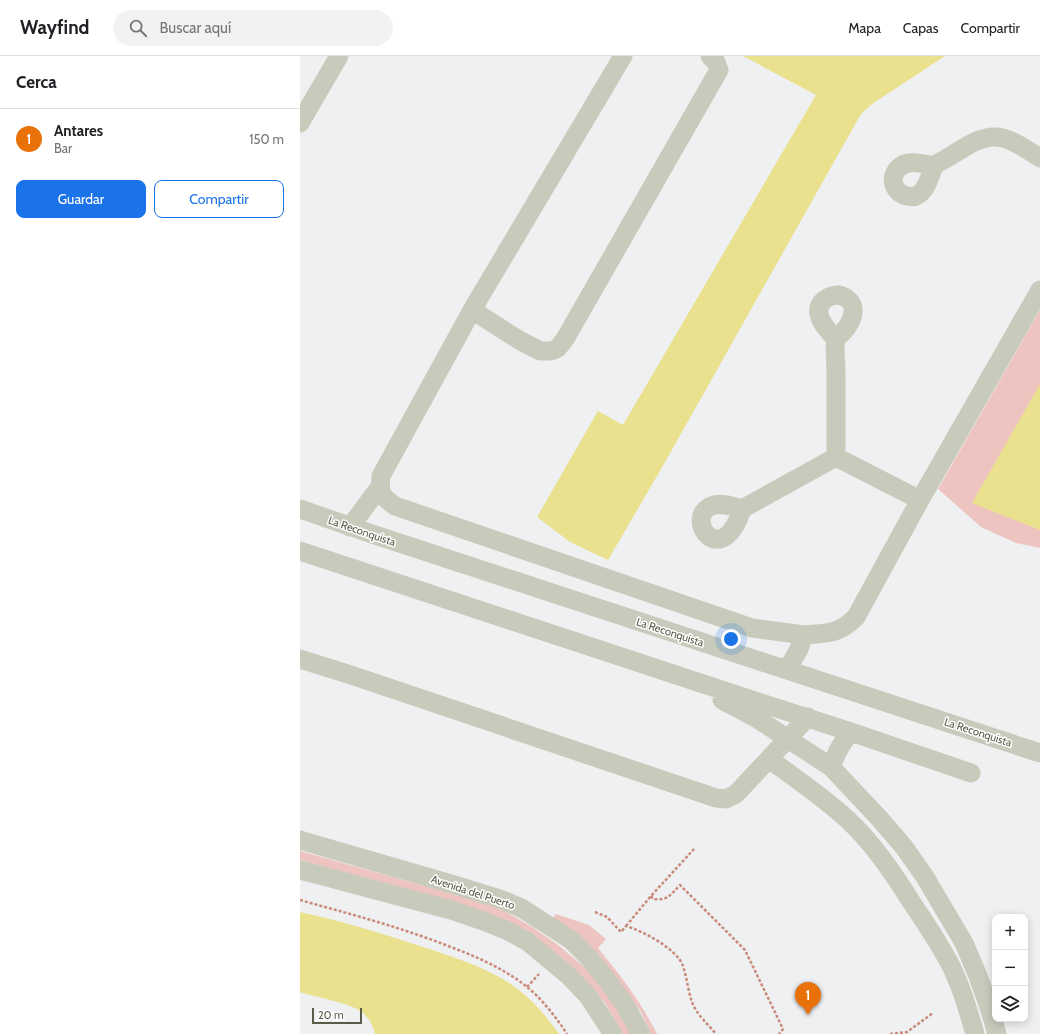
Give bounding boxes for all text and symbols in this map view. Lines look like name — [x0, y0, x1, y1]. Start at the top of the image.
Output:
search box — [113, 10, 393, 46]
text: Wayfind — [20, 16, 89, 39]
icon: search — [127, 17, 149, 39]
text: Buscar aquí — [159, 19, 231, 37]
text: Mapa — [848, 19, 881, 37]
text: Capas — [903, 19, 939, 37]
text: Compartir — [961, 19, 1020, 37]
text: Cerca — [16, 72, 57, 92]
text: Antares — [54, 122, 103, 140]
text: 1 — [27, 131, 31, 147]
text: 150 m — [249, 131, 284, 147]
text: Bar — [54, 140, 72, 156]
button: Guardar — [16, 180, 146, 218]
button: Compartir — [154, 180, 284, 218]
street label: La Reconquista — [327, 513, 398, 549]
street label: La Reconquista — [634, 614, 706, 650]
your location — [721, 629, 741, 649]
street label: La Reconquista — [942, 714, 1014, 750]
street label: Avenida del Puerto — [429, 872, 517, 912]
map controls — [992, 914, 1028, 1022]
button: + — [992, 914, 1028, 950]
button: − — [992, 950, 1028, 986]
pin: 1 — [795, 982, 821, 1015]
button: layers — [992, 986, 1028, 1022]
scale bar — [312, 1006, 362, 1025]
text: 20 m — [318, 1008, 344, 1022]

